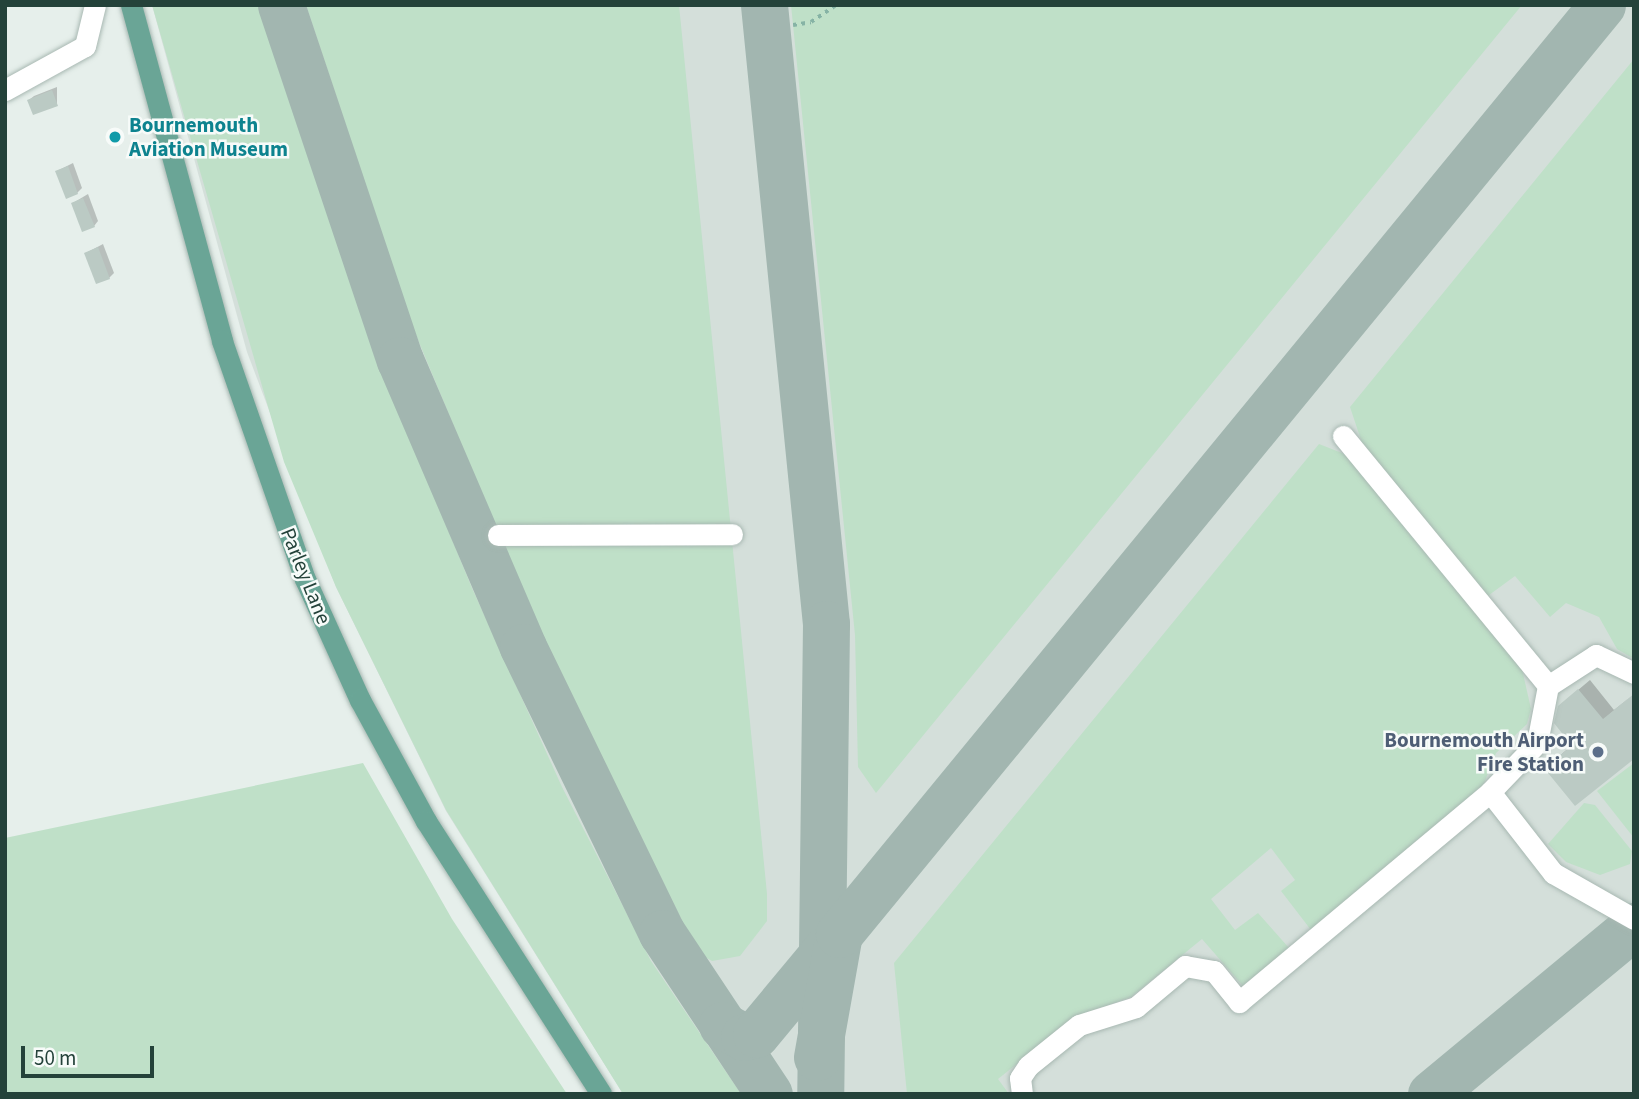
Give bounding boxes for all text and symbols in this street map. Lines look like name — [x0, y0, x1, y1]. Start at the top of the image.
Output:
place label: Bournemouth Aviation Museum — [129, 112, 288, 162]
marker: Bournemouth Aviation Museum — [107, 129, 123, 145]
street label: Parley Lane — [275, 524, 337, 628]
place label: Bournemouth Airport Fire Station — [1384, 727, 1584, 777]
marker: Bournemouth Airport Fire Station — [1590, 744, 1606, 760]
scale bar — [24, 1032, 158, 1076]
text: 50 m — [34, 1043, 76, 1073]

